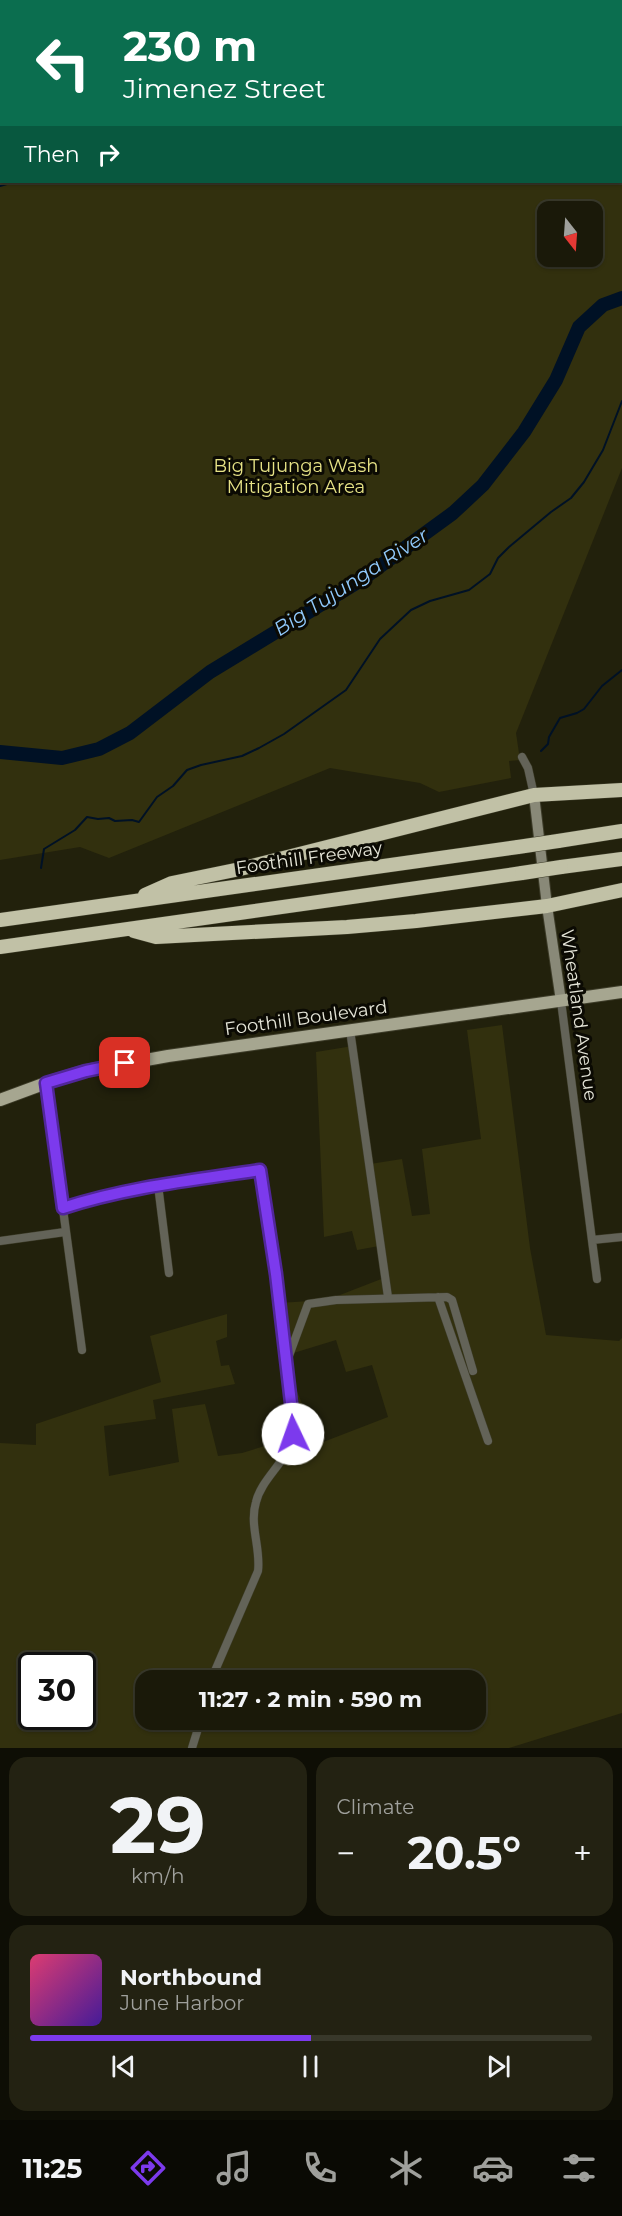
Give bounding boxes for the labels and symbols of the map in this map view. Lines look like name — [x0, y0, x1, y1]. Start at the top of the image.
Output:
north arrow — [537, 201, 603, 267]
park label: Big Tujunga Wash Mitigation Area — [213, 455, 379, 498]
water label: Big Tujunga River — [269, 523, 434, 641]
street label: Foothill Freeway — [234, 837, 384, 879]
street label: Wheatland Avenue — [556, 928, 602, 1102]
street label: Foothill Boulevard — [223, 996, 389, 1040]
pin — [99, 1037, 150, 1088]
position arrow — [261, 1402, 325, 1466]
speed limit sign: 30 — [18, 1652, 96, 1730]

